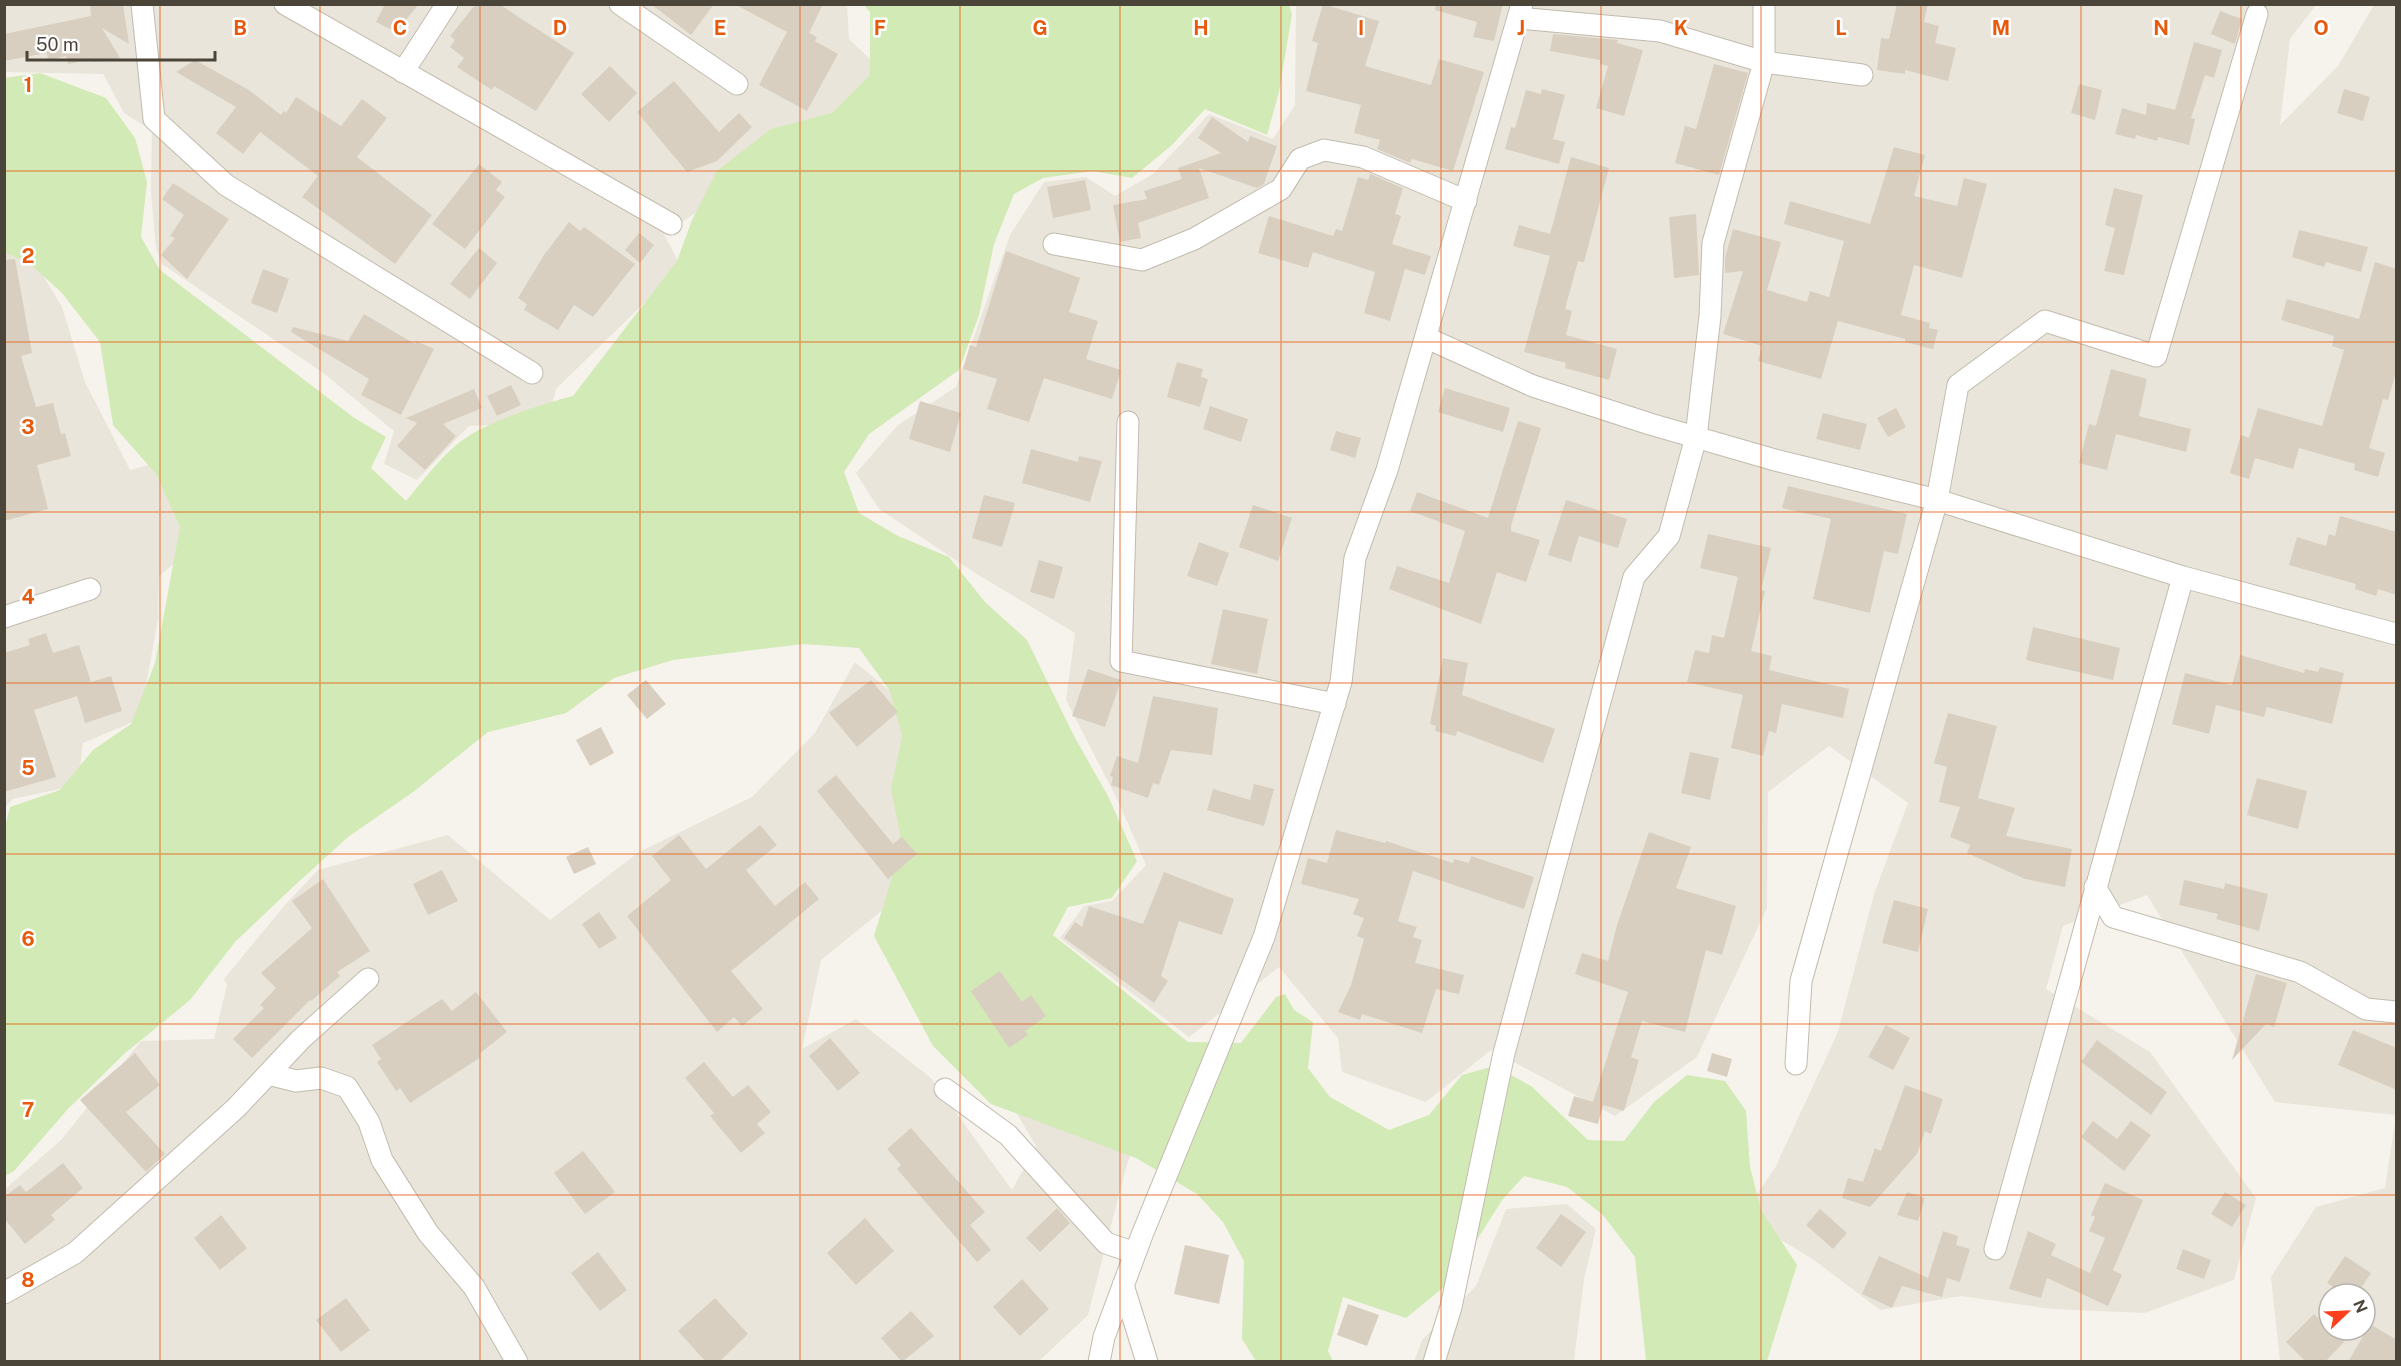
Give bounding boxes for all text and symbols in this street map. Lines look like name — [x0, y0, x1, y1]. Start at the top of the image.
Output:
text: B — [233, 16, 247, 40]
text: C — [393, 16, 407, 40]
text: D — [553, 16, 567, 40]
text: E — [714, 16, 726, 40]
text: F — [874, 16, 886, 40]
text: G — [1032, 16, 1048, 40]
text: H — [1193, 16, 1209, 40]
text: I — [1358, 16, 1364, 40]
text: J — [1517, 16, 1525, 40]
text: K — [1674, 16, 1688, 40]
text: L — [1835, 16, 1847, 40]
text: M — [1992, 16, 2010, 40]
text: N — [2153, 16, 2169, 40]
text: O — [2313, 16, 2329, 40]
scale bar — [27, 24, 214, 62]
text: 50 m — [36, 34, 79, 55]
text: 1 — [24, 73, 32, 97]
text: 2 — [22, 244, 34, 268]
text: 3 — [21, 415, 35, 439]
text: 4 — [21, 585, 35, 609]
text: 5 — [21, 756, 35, 780]
text: 6 — [21, 927, 35, 951]
text: 7 — [22, 1098, 34, 1122]
text: 8 — [21, 1268, 35, 1292]
north arrow — [2317, 1282, 2377, 1342]
text: N — [2349, 1297, 2372, 1316]

